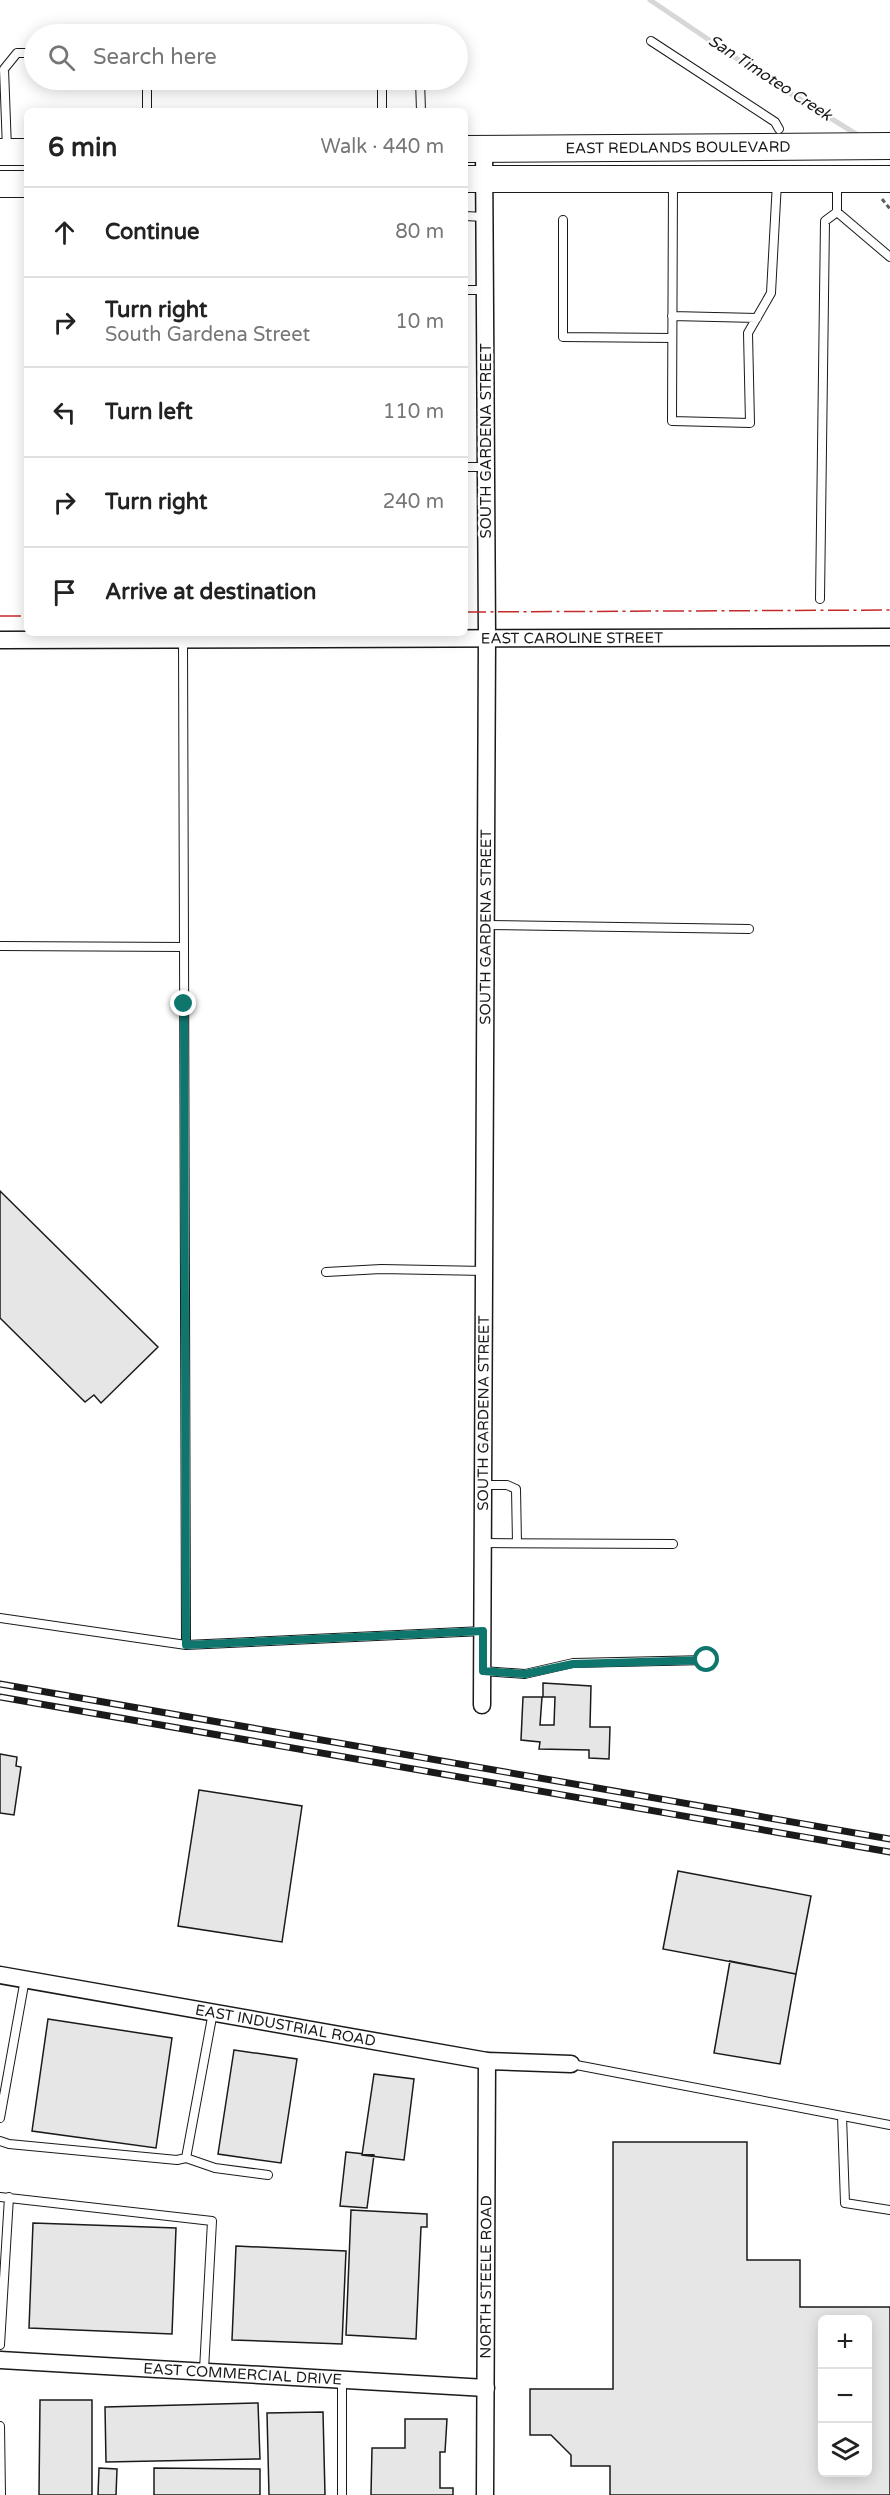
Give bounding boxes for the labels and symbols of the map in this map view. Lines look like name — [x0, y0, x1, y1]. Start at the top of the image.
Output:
water label: San Timoteo Creek — [704, 31, 837, 126]
street label: EAST REDLANDS BOULEVARD — [565, 138, 791, 157]
street label: SOUTH GARDENA STREET — [477, 343, 495, 539]
street label: EAST CAROLINE STREET — [481, 629, 663, 647]
street label: SOUTH GARDENA STREET — [476, 829, 495, 1025]
route end — [170, 990, 196, 1016]
street label: SOUTH GARDENA STREET — [474, 1315, 493, 1511]
route start — [693, 1646, 719, 1672]
street label: EAST INDUSTRIAL ROAD — [194, 2001, 377, 2050]
street label: NORTH STEELE ROAD — [477, 2195, 495, 2359]
street label: EAST COMMERCIAL DRIVE — [143, 2359, 342, 2389]

